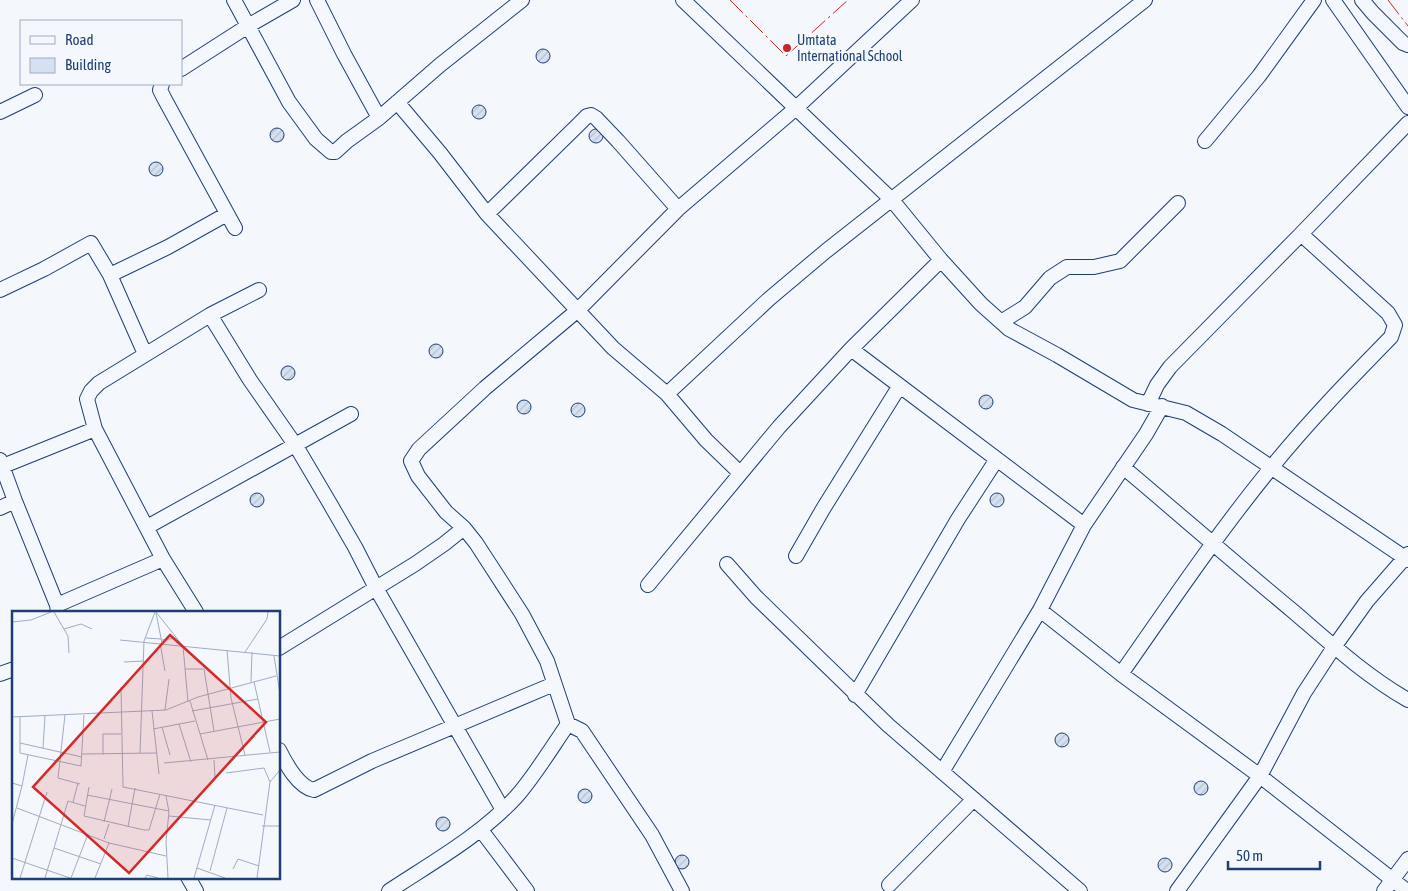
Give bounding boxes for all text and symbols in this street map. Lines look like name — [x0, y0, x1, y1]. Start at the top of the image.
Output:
legend — [20, 20, 182, 85]
text: Road — [65, 31, 94, 48]
place label: Umtata International School — [797, 32, 903, 64]
marker: Umtata International School — [781, 42, 793, 54]
text: Building — [65, 56, 111, 73]
inset map — [12, 611, 280, 878]
scale bar — [1228, 838, 1320, 870]
text: 50 m — [1236, 847, 1263, 864]

